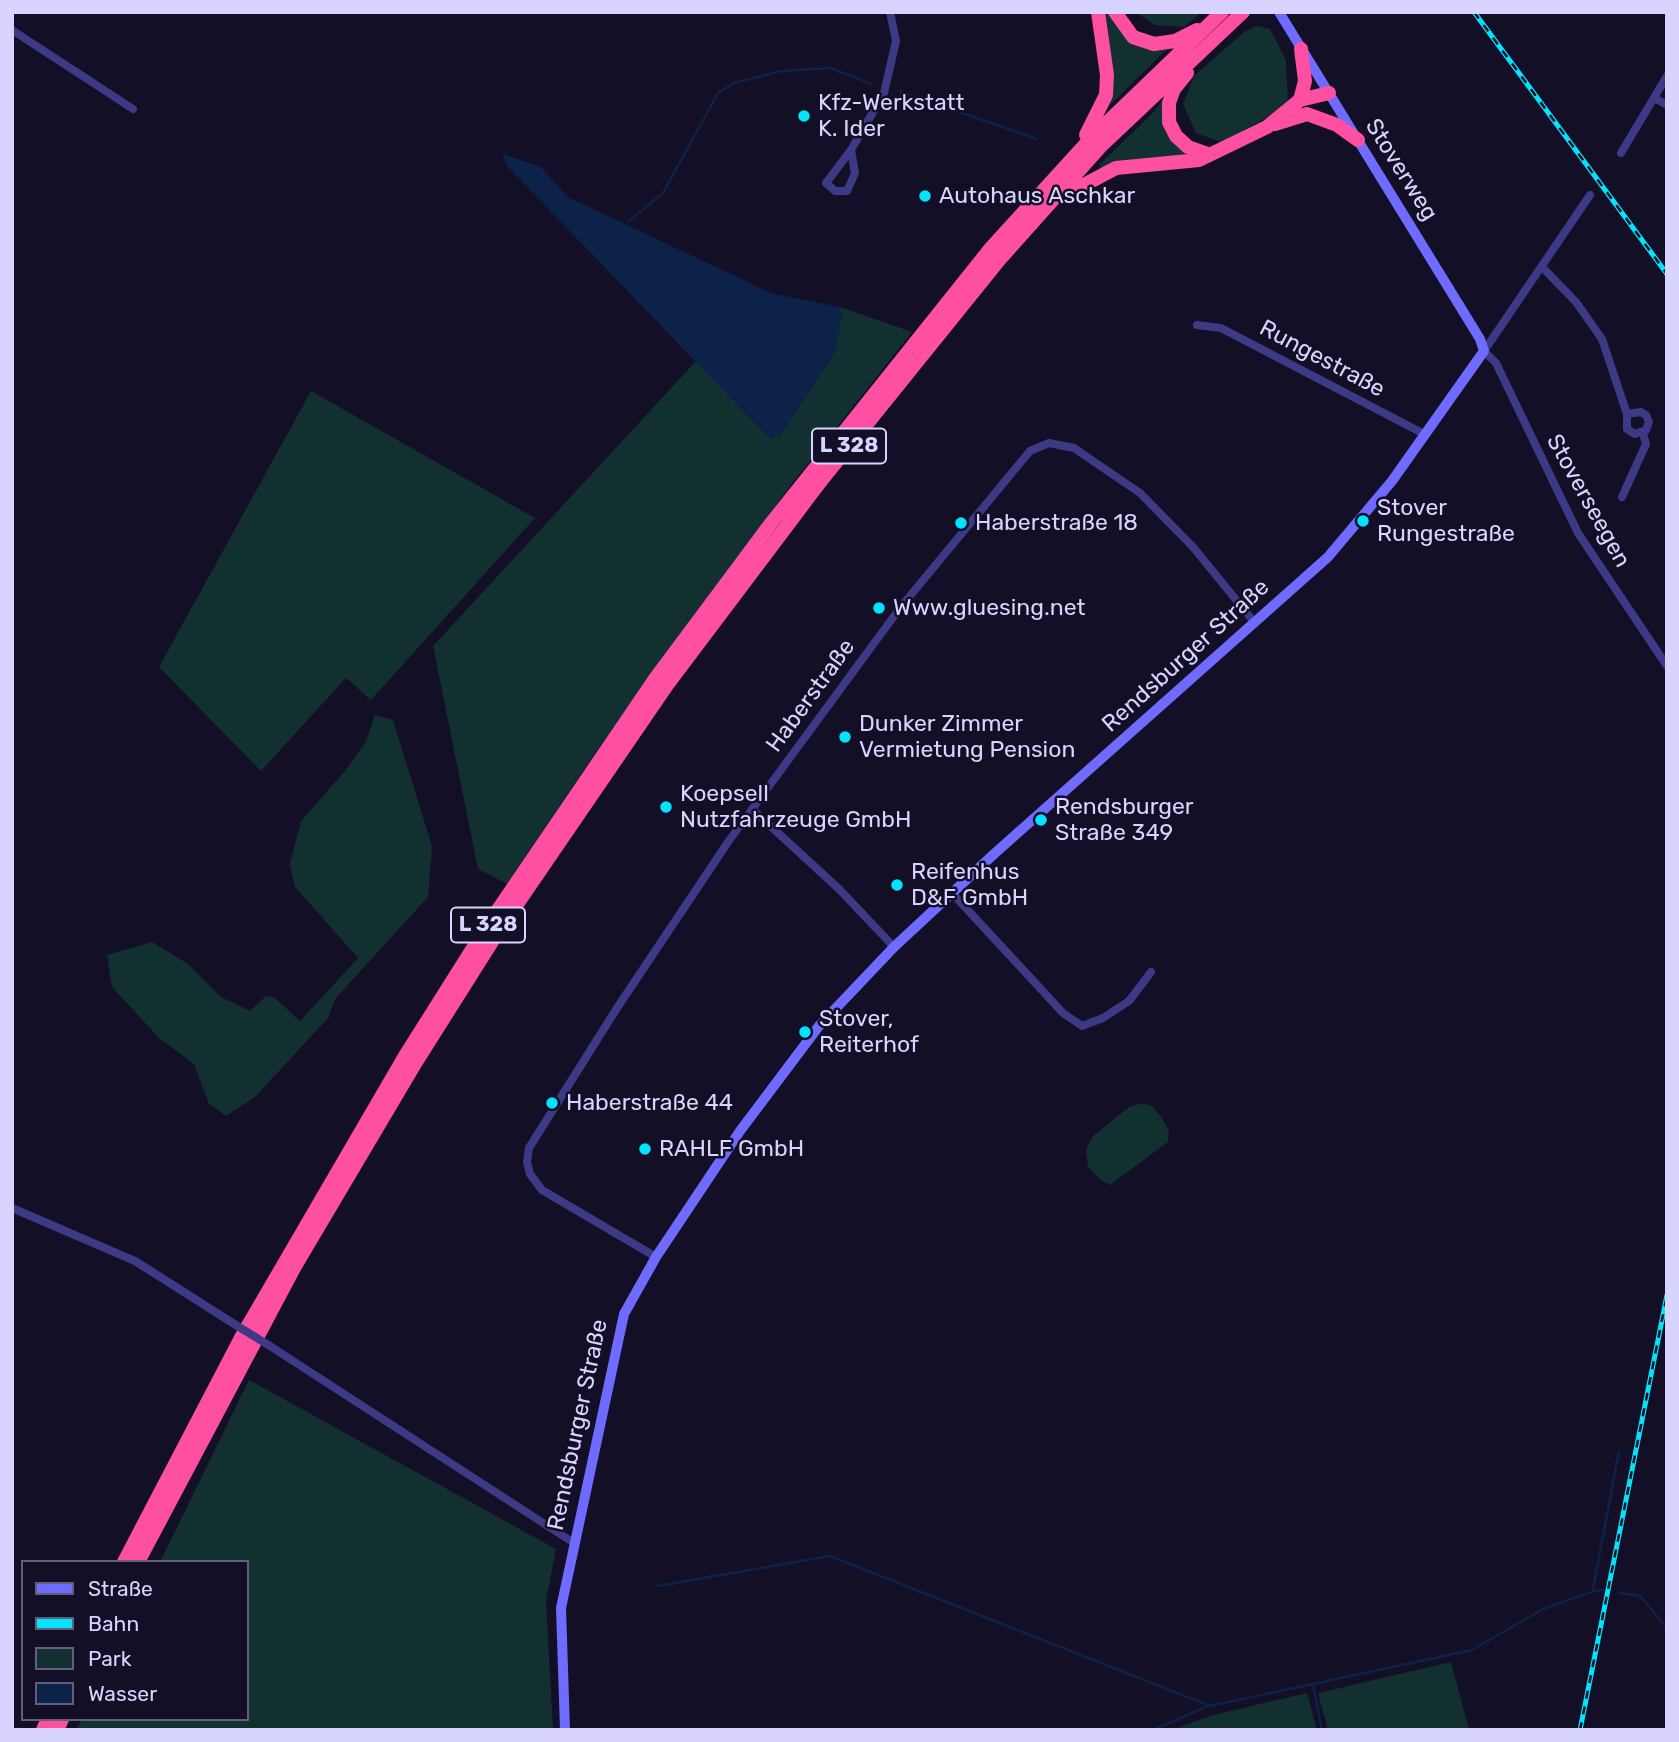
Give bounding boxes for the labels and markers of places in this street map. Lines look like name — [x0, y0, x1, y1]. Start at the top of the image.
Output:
place label: Kfz-Werkstatt K. Ider — [818, 89, 965, 143]
marker: Kfz-Werkstatt K. Ider — [796, 108, 812, 124]
place label: Autohaus Aschkar — [939, 182, 1135, 210]
marker: Autohaus Aschkar — [917, 188, 933, 204]
place label: Stover Rungestraße — [1377, 494, 1515, 548]
place label: Haberstraße 18 — [975, 509, 1138, 537]
marker: Stover Rungestraße — [1355, 513, 1371, 529]
marker: Haberstraße 18 — [953, 515, 969, 531]
place label: Www.gluesing.net — [893, 594, 1086, 622]
marker: Www.gluesing.net — [871, 600, 887, 616]
place label: Dunker Zimmer Vermietung Pension — [859, 710, 1075, 764]
marker: Dunker Zimmer Vermietung Pension — [837, 729, 853, 745]
place label: Koepsell Nutzfahrzeuge GmbH — [680, 780, 911, 834]
place label: Rendsburger Straße 349 — [1055, 793, 1194, 847]
marker: Koepsell Nutzfahrzeuge GmbH — [658, 799, 674, 815]
marker: Rendsburger Straße 349 — [1033, 812, 1049, 828]
place label: Reifenhus D&F GmbH — [911, 858, 1028, 912]
marker: Reifenhus D&F GmbH — [889, 877, 905, 893]
place label: Stover, Reiterhof — [819, 1005, 919, 1059]
marker: Stover, Reiterhof — [797, 1024, 813, 1040]
place label: Haberstraße 44 — [566, 1089, 733, 1117]
marker: Haberstraße 44 — [544, 1095, 560, 1111]
place label: RAHLF GmbH — [659, 1135, 804, 1163]
marker: RAHLF GmbH — [637, 1141, 653, 1157]

